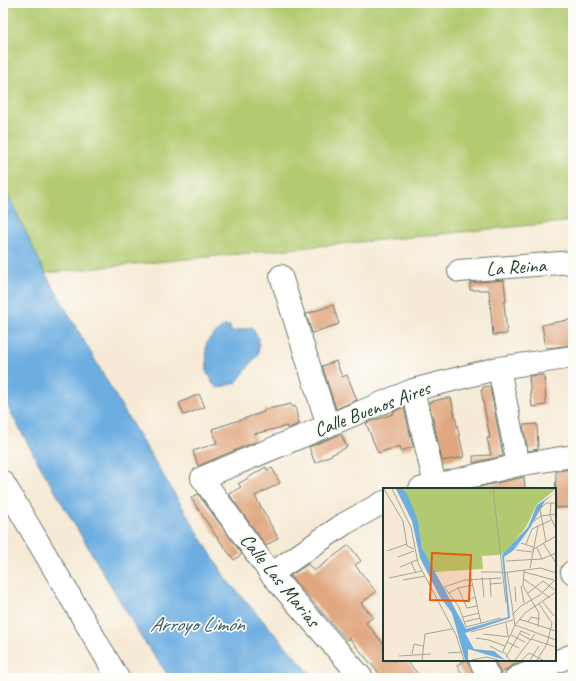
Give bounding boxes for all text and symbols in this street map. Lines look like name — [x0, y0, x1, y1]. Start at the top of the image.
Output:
street label: La Reina — [485, 252, 548, 282]
street label: Calle Buenos Aires — [310, 375, 436, 443]
inset map — [383, 488, 556, 661]
street label: Calle Las Marias — [234, 528, 327, 634]
water label: Arroyo Limón — [150, 611, 246, 637]

